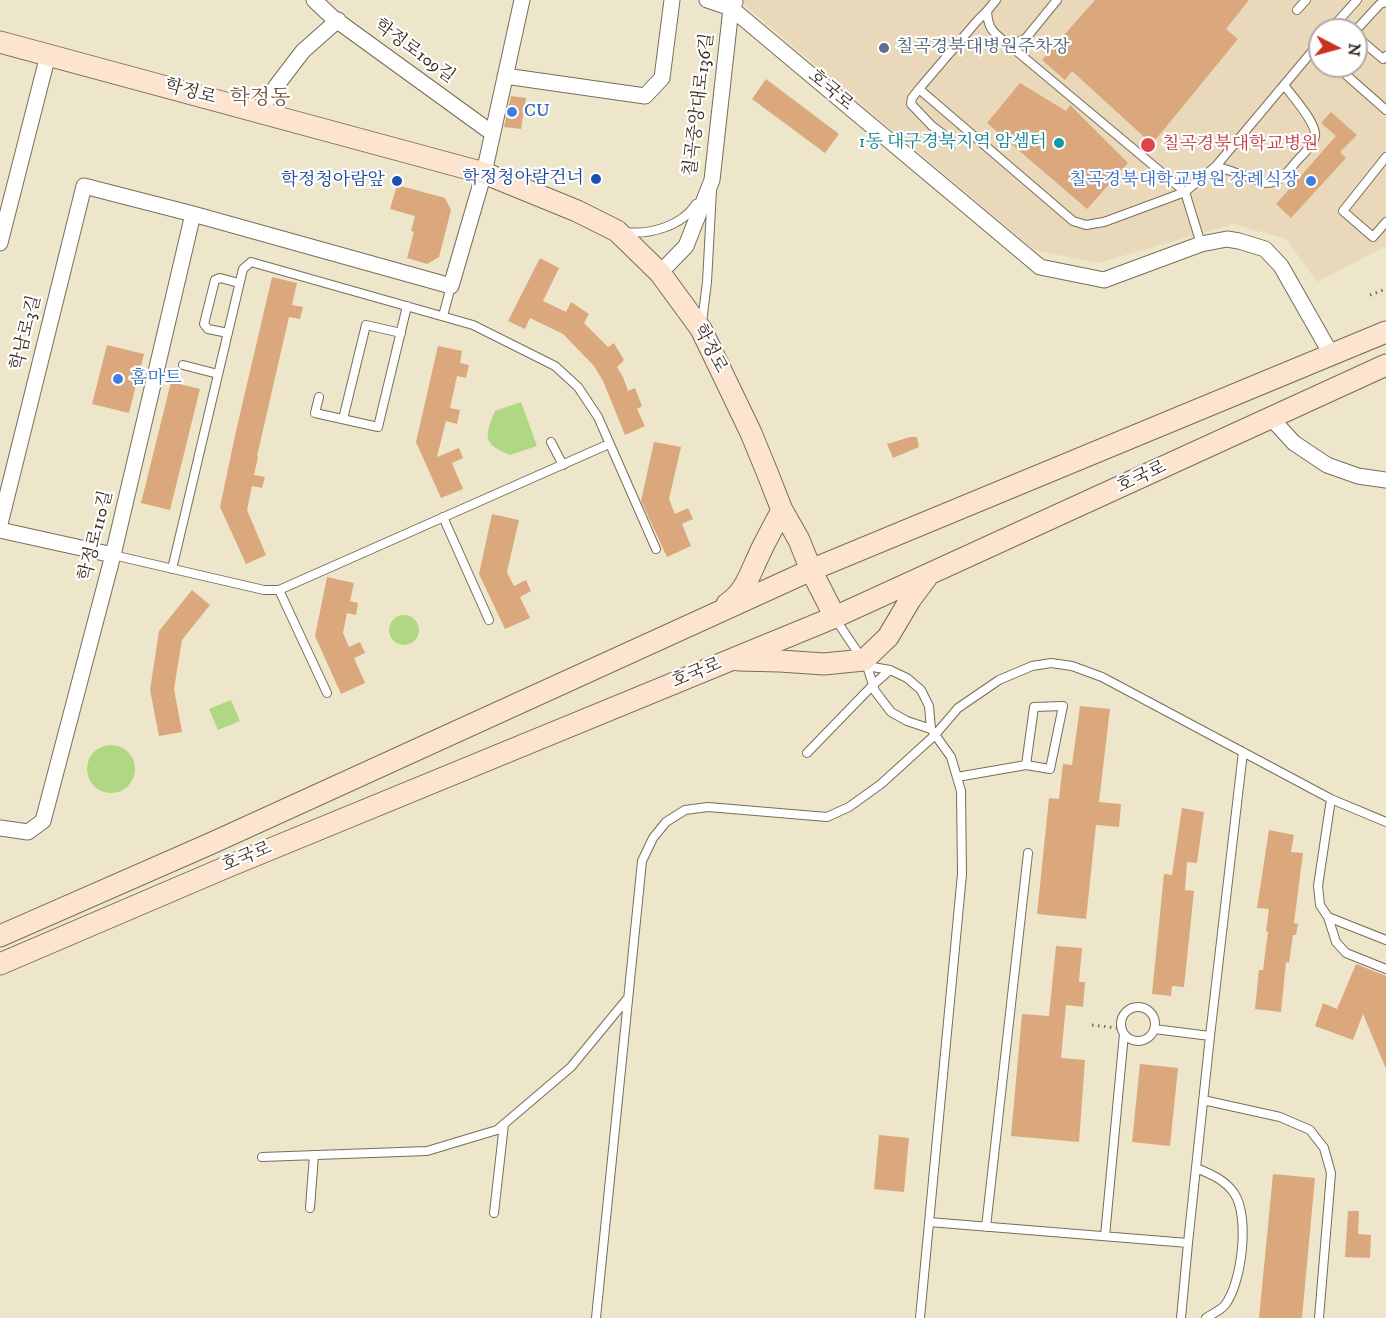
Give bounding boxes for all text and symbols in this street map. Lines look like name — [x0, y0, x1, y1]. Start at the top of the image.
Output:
street label: 학정로109길 — [369, 15, 459, 89]
north arrow — [1308, 18, 1368, 78]
street label: 칠곡중앙대로136길 — [680, 32, 720, 178]
place label: 칠곡경북대병원주차장 — [896, 37, 1070, 59]
marker: 칠곡경북대병원주차장 — [877, 41, 891, 55]
text: N — [1343, 42, 1365, 57]
street label: 호국로 — [803, 66, 857, 116]
street label: 학정로 — [162, 76, 218, 110]
district label: 학정동 — [230, 87, 290, 113]
place label: CU — [524, 101, 550, 123]
marker: CU — [505, 105, 519, 119]
place label: 1동 대구경북지역 암셈터 — [859, 132, 1047, 154]
place label: 칠곡경북대학교병원 — [1162, 134, 1318, 156]
marker: 1동 대구경북지역 암셈터 — [1052, 136, 1066, 150]
marker: 칠곡경북대학교병원 — [1139, 136, 1157, 154]
place label: 학정청아람건너 — [462, 168, 584, 190]
place label: 학정청아람앞 — [281, 170, 385, 192]
place label: 칠곡경북대학교병원 장례식장 — [1069, 170, 1299, 192]
marker: 학정청아람건너 — [589, 172, 603, 186]
marker: 학정청아람앞 — [390, 174, 404, 188]
marker: 칠곡경북대학교병원 장례식장 — [1304, 174, 1318, 188]
street label: 학남로3길 — [7, 293, 47, 373]
street label: 학정로 — [687, 321, 731, 377]
place label: 홈마트 — [130, 368, 182, 390]
marker: 홈마트 — [111, 372, 125, 386]
street label: 호국로 — [1114, 457, 1170, 499]
street label: 학정로110길 — [75, 489, 119, 583]
street label: 호국로 — [669, 654, 725, 694]
street label: 호국로 — [219, 838, 275, 878]

